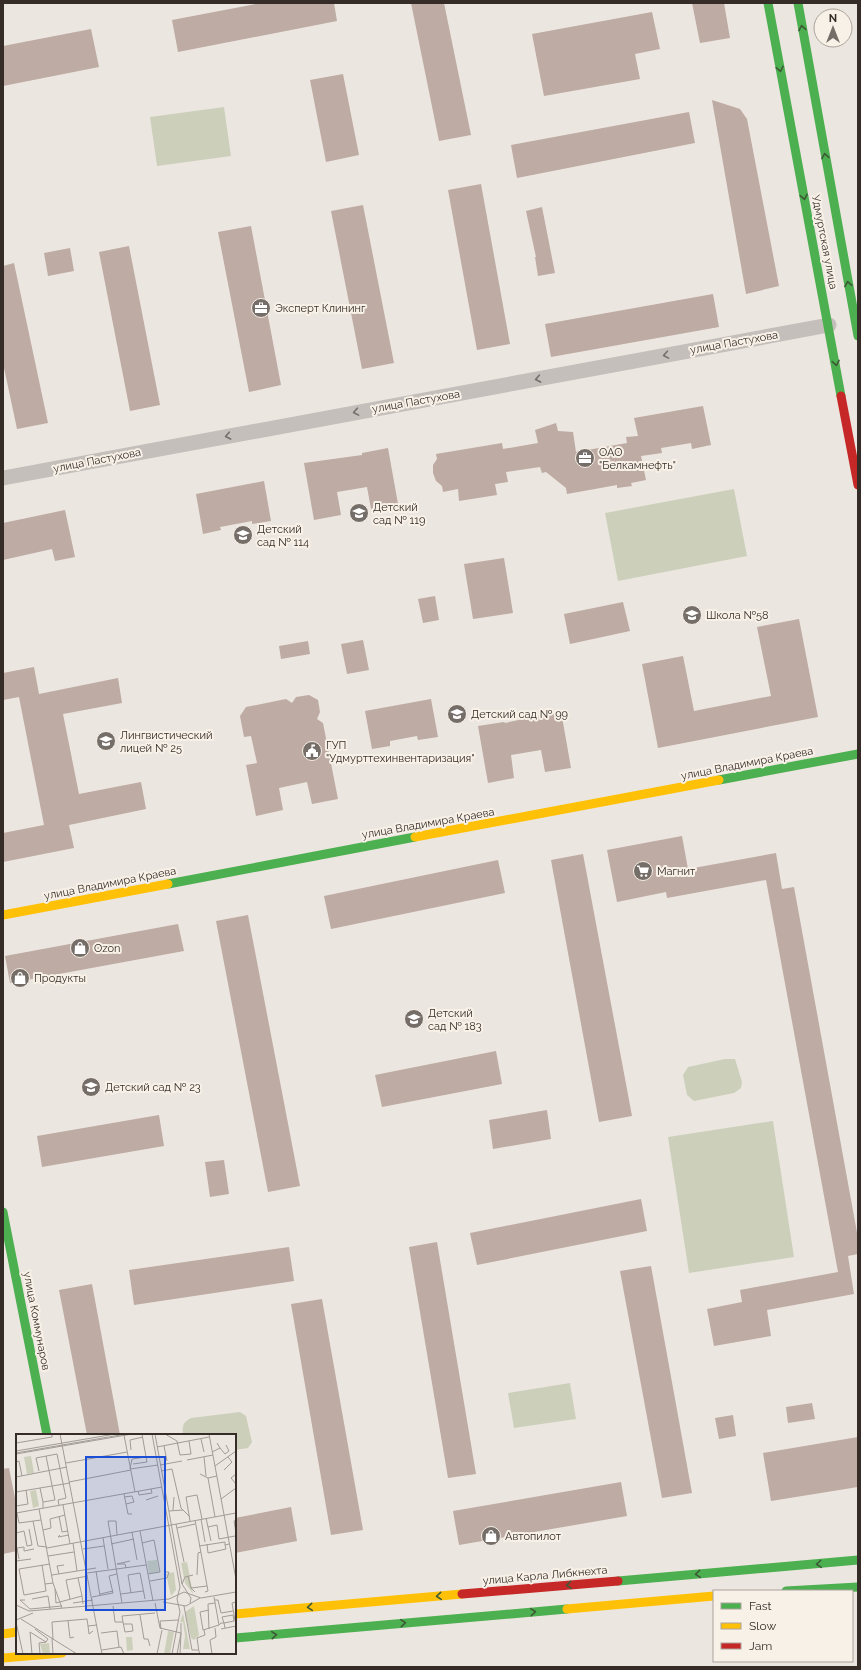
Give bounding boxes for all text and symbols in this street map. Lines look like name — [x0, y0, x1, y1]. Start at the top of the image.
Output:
north arrow — [813, 8, 853, 48]
text: N — [829, 12, 837, 25]
one-way arrow — [799, 25, 807, 31]
one-way arrow — [776, 66, 784, 72]
one-way arrow — [821, 153, 830, 159]
one-way arrow — [800, 193, 808, 200]
street label: Удмуртская улица — [809, 194, 840, 290]
one-way arrow — [845, 281, 853, 287]
office icon: Эксперт Клининг — [250, 297, 272, 319]
place label: Эксперт Клининг — [275, 302, 366, 315]
street label: улица Пастухова — [689, 328, 779, 357]
one-way arrow — [663, 350, 669, 359]
one-way arrow — [831, 360, 839, 366]
one-way arrow — [535, 374, 542, 382]
street label: улица Пастухова — [371, 387, 461, 416]
one-way arrow — [353, 408, 359, 416]
one-way arrow — [225, 431, 231, 440]
street label: улица Пастухова — [52, 446, 142, 475]
place label: ОАО "Белкамнефть" — [599, 446, 676, 472]
office icon: ОАО "Белкамнефть" — [574, 447, 596, 469]
place label: Детский сад № 119 — [373, 501, 425, 527]
school or university icon: Детский сад № 119 — [348, 502, 370, 524]
place label: Детский сад № 114 — [257, 523, 309, 549]
school or university icon: Детский сад № 114 — [232, 524, 254, 546]
school or university icon: Школа №58 — [681, 604, 703, 626]
place label: Школа №58 — [706, 609, 769, 622]
school or university icon: Детский сад № 99 — [446, 703, 468, 725]
place label: Детский сад № 99 — [471, 708, 568, 721]
place label: Лингвистический лицей № 25 — [120, 729, 213, 755]
school or university icon: Лингвистический лицей № 25 — [95, 730, 117, 752]
place label: ГУП "Удмурттехинвентаризация" — [326, 739, 474, 765]
public building icon: ГУП "Удмурттехинвентаризация" — [301, 740, 323, 762]
street label: улица Владимира Краева — [680, 744, 814, 783]
street label: улица Владимира Краева — [361, 805, 495, 842]
supermarket icon: Магнит — [632, 860, 654, 882]
street label: улица Владимира Краева — [43, 864, 177, 903]
place label: Магнит — [657, 865, 696, 878]
shop icon: Ozon — [69, 937, 91, 959]
place label: Ozon — [94, 942, 121, 955]
shop icon: Продукты — [9, 967, 31, 989]
place label: Продукты — [34, 972, 86, 985]
place label: Детский сад № 183 — [428, 1007, 482, 1033]
school or university icon: Детский сад № 183 — [403, 1008, 425, 1030]
school or university icon: Детский сад № 23 — [80, 1076, 102, 1098]
place label: Детский сад № 23 — [105, 1081, 201, 1094]
street label: улица Коммунаров — [21, 1271, 52, 1372]
inset map — [16, 1434, 236, 1654]
shop icon: Автопилот — [480, 1525, 502, 1547]
place label: Автопилот — [505, 1530, 562, 1543]
one-way arrow — [816, 1559, 822, 1568]
street label: улица Карла Либкнехта — [482, 1564, 608, 1587]
one-way arrow — [695, 1569, 701, 1578]
one-way arrow — [566, 1580, 572, 1589]
legend — [713, 1590, 853, 1662]
one-way arrow — [436, 1592, 442, 1601]
text: Fast — [749, 1599, 772, 1613]
one-way arrow — [307, 1603, 313, 1612]
one-way arrow — [530, 1608, 536, 1617]
one-way arrow — [400, 1619, 406, 1628]
text: Slow — [749, 1619, 776, 1633]
one-way arrow — [271, 1630, 277, 1639]
text: Jam — [749, 1639, 772, 1653]

